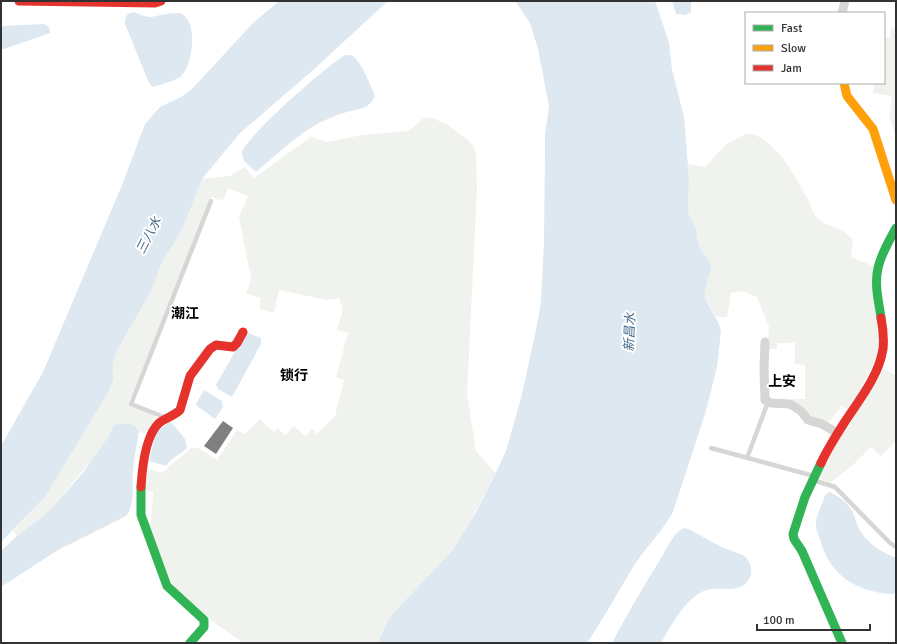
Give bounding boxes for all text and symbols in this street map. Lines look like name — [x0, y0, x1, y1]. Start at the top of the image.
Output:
legend — [745, 12, 885, 84]
text: Fast — [781, 21, 802, 36]
text: Slow — [781, 41, 806, 56]
text: Jam — [781, 61, 802, 76]
water label: 三八水 — [133, 214, 165, 256]
district label: 潮江 — [171, 305, 199, 322]
water label: 新昌水 — [621, 311, 639, 352]
district label: 锁行 — [280, 367, 308, 384]
district label: 上安 — [768, 373, 796, 390]
scale bar — [757, 606, 870, 632]
text: 100 m — [763, 613, 795, 628]

